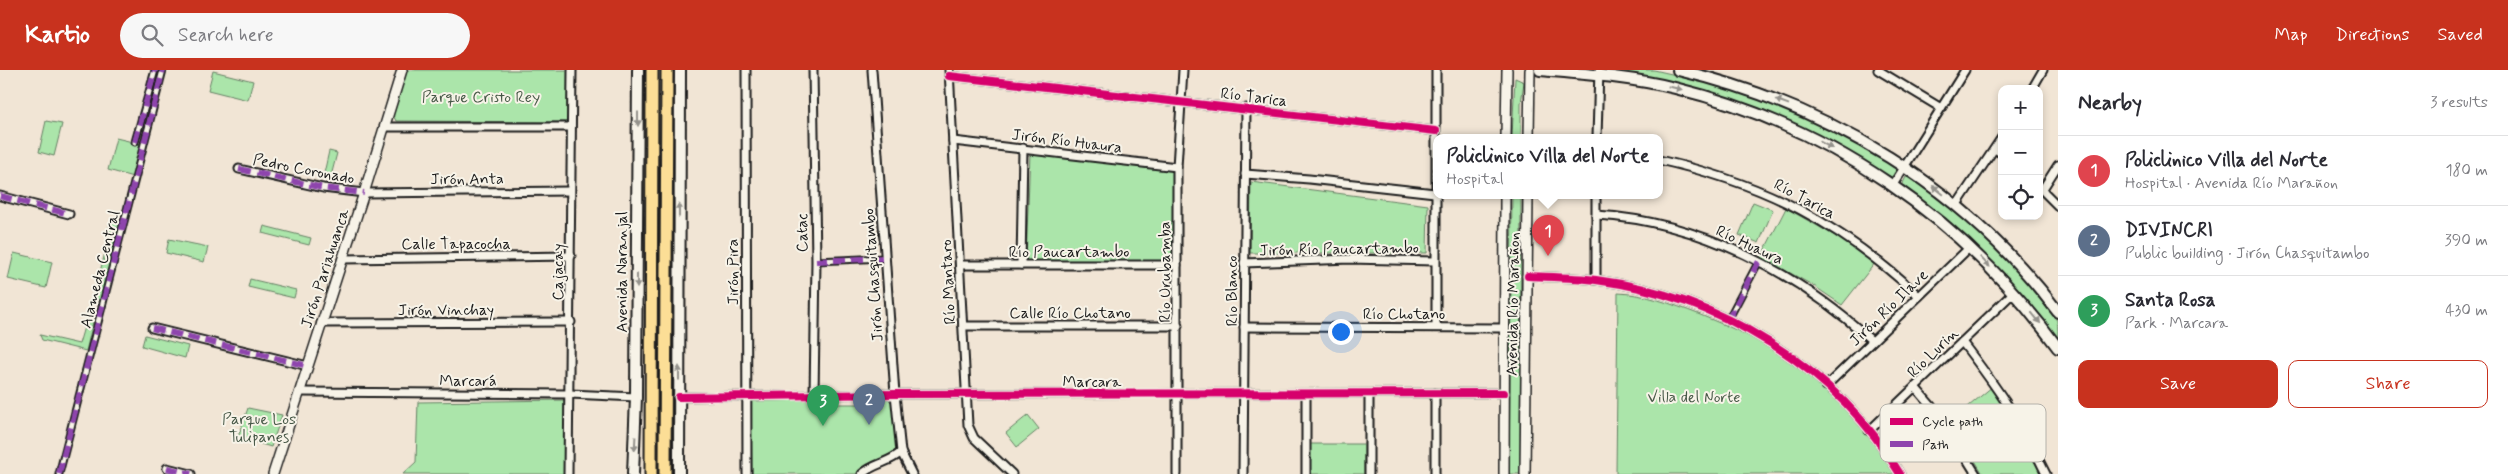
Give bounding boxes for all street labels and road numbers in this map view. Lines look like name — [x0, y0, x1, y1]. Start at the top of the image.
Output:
street label: Río Tarica — [1219, 83, 1288, 112]
street label: Jirón Río Huaura — [1011, 124, 1123, 159]
street label: Pedro Coronado — [251, 149, 356, 190]
street label: Jirón Anta — [430, 169, 504, 190]
street label: Río Tarica — [1770, 174, 1839, 224]
street label: Jirón Pariahuanca — [296, 206, 355, 331]
street label: Alameda Central — [76, 208, 125, 330]
street label: Jirón Chasquitambo — [858, 208, 889, 342]
street label: Avenida Naranjal — [612, 211, 633, 333]
street label: Catac — [792, 213, 813, 253]
street label: Río Urubamba — [1155, 221, 1176, 323]
street label: Río Huaura — [1712, 221, 1787, 270]
street label: Avenida Río Marañon — [1502, 232, 1525, 376]
street label: Calle Tapacocha — [401, 234, 511, 255]
street label: Jirón Pira — [723, 238, 744, 305]
street label: Jirón Río Paucartambo — [1259, 238, 1419, 261]
street label: Río Mantaro — [936, 239, 961, 325]
street label: Río Paucartambo — [1008, 242, 1130, 263]
street label: Cajacay — [548, 243, 569, 301]
street label: Río Blanco — [1222, 256, 1243, 326]
street label: Jirón Río Ilave — [1845, 265, 1933, 351]
street label: Jirón Vinchay — [398, 300, 494, 321]
street label: Calle Río Chotano — [1009, 303, 1131, 324]
street label: Río Chotano — [1363, 304, 1445, 325]
street label: Río Lurin — [1903, 323, 1964, 383]
street label: Marcará — [439, 371, 497, 392]
street label: Marcara — [1063, 372, 1122, 393]

